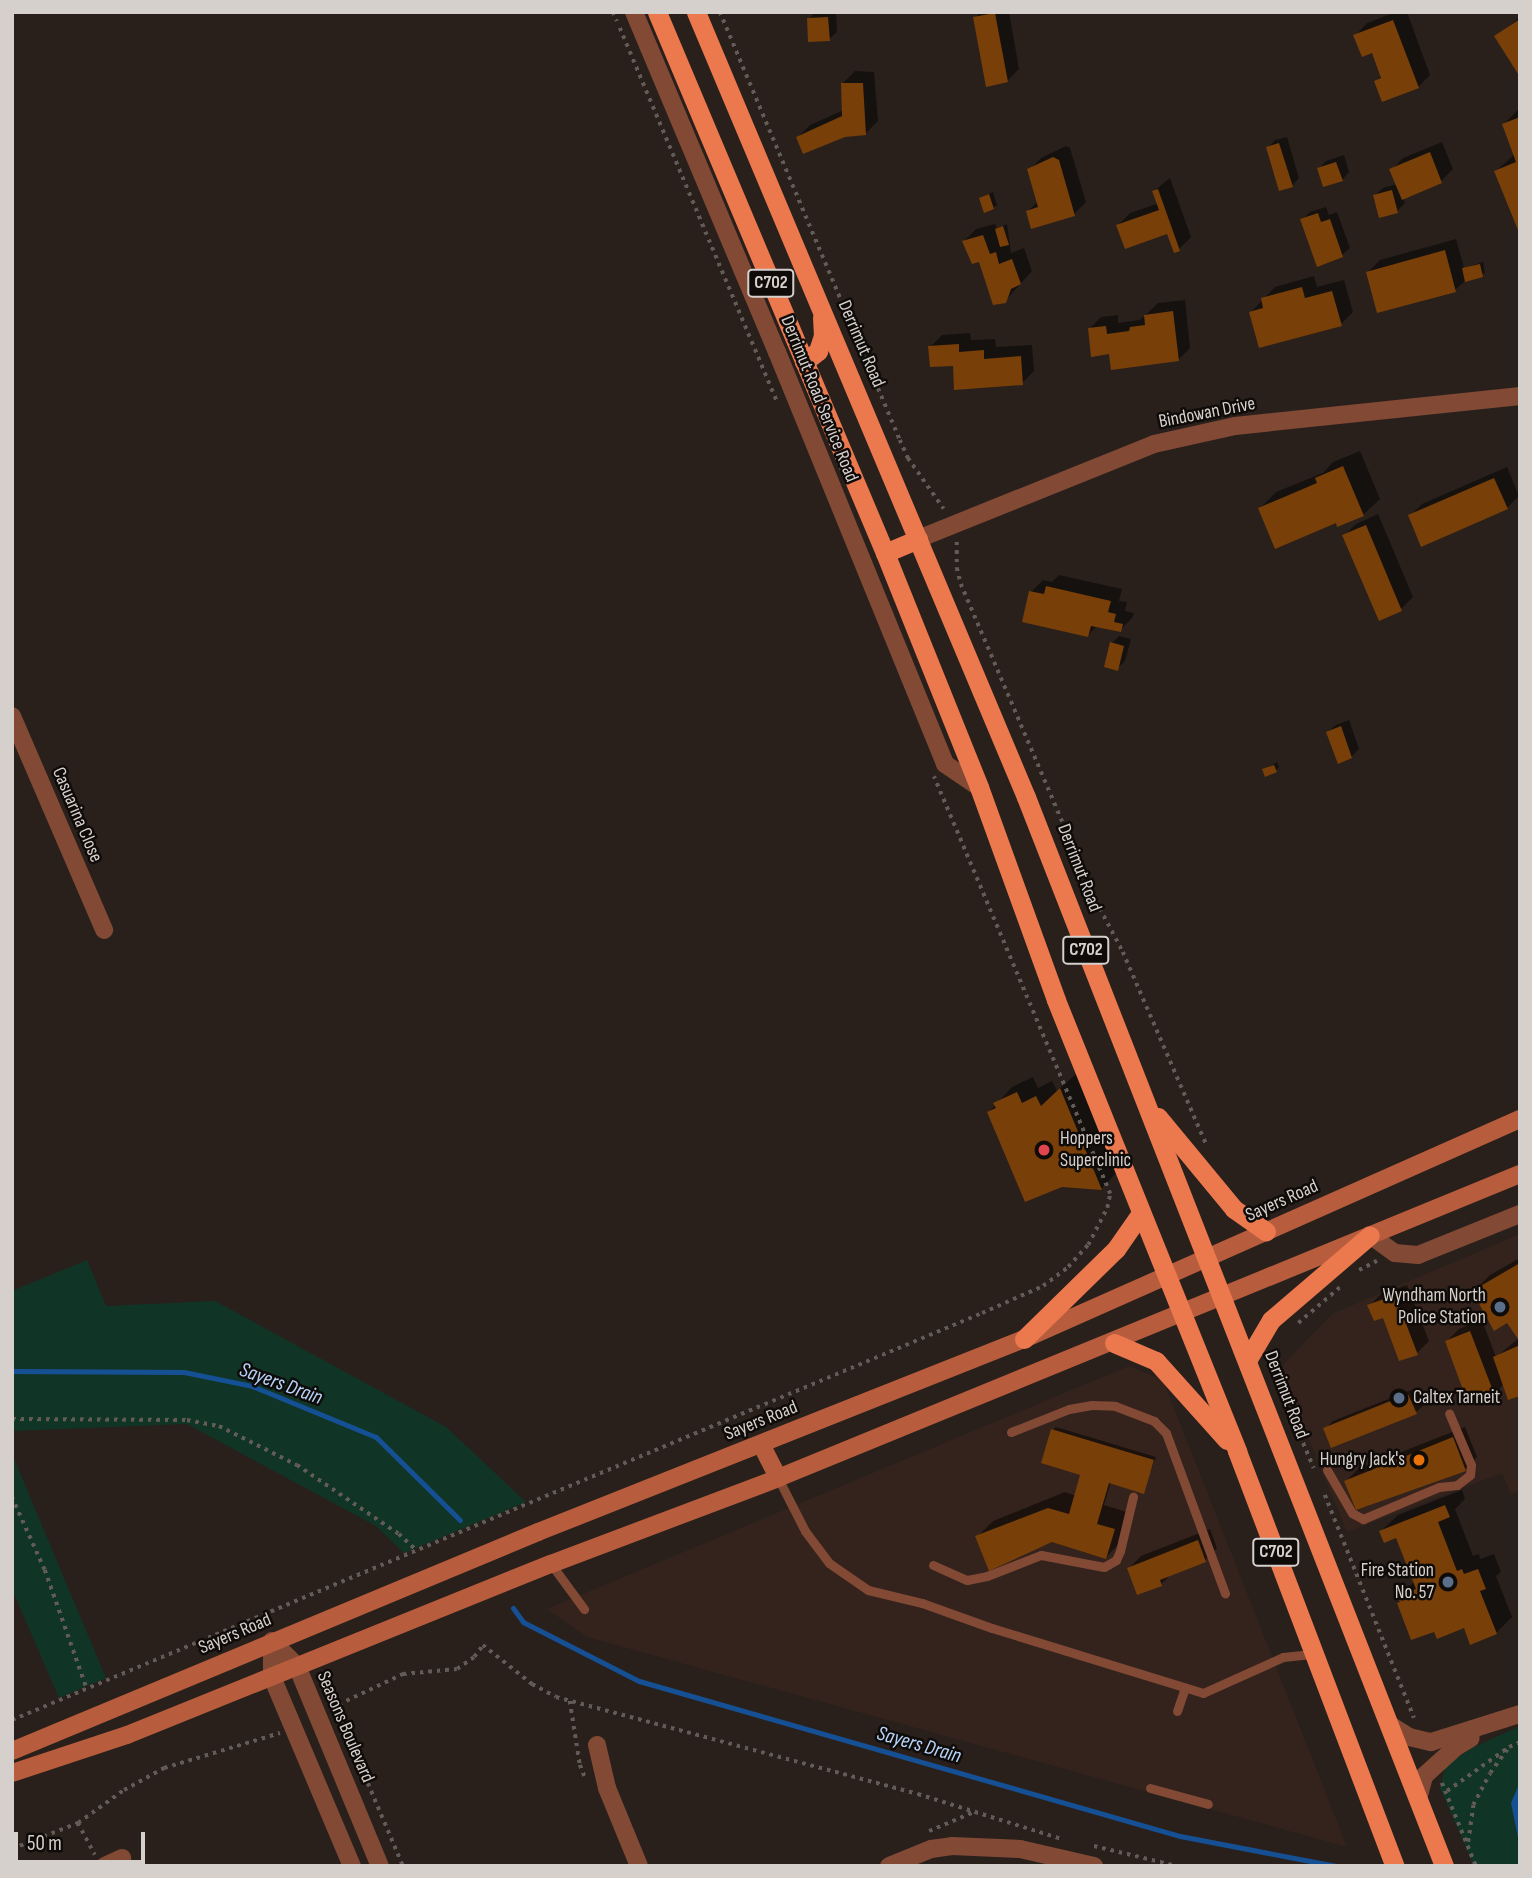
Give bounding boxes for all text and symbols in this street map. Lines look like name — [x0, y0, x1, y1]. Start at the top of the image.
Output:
road number: C702 — [746, 268, 796, 298]
street label: Derrimut Road — [833, 297, 889, 391]
street label: Derrimut Road Service Road — [775, 313, 863, 485]
street label: Bindowan Drive — [1157, 392, 1257, 434]
street label: Casuarina Close — [47, 764, 107, 866]
street label: Derrimut Road — [1052, 821, 1106, 915]
road number: C702 — [1062, 936, 1110, 965]
place label: Hoppers Superclinic — [1060, 1128, 1131, 1172]
marker: Hoppers Superclinic — [1034, 1140, 1054, 1160]
street label: Sayers Road — [1242, 1175, 1322, 1227]
place label: Wyndham North Police Station — [1383, 1285, 1486, 1329]
marker: Wyndham North Police Station — [1492, 1299, 1508, 1315]
street label: Derrimut Road — [1259, 1348, 1313, 1442]
water label: Sayers Drain — [236, 1357, 326, 1411]
place label: Caltex Tarneit — [1413, 1387, 1500, 1409]
marker: Caltex Tarneit — [1391, 1390, 1407, 1406]
street label: Sayers Road — [721, 1396, 801, 1446]
place label: Hungry Jack's — [1320, 1449, 1405, 1471]
marker: Hungry Jack's — [1411, 1452, 1427, 1468]
road number: C702 — [1252, 1538, 1300, 1567]
place label: Fire Station No. 57 — [1361, 1560, 1434, 1604]
marker: Fire Station No. 57 — [1440, 1574, 1456, 1590]
street label: Sayers Road — [195, 1609, 275, 1659]
street label: Seasons Boulevard — [311, 1668, 379, 1786]
water label: Sayers Drain — [874, 1721, 964, 1769]
scale bar — [18, 1818, 149, 1862]
text: 50 m — [27, 1831, 62, 1856]

